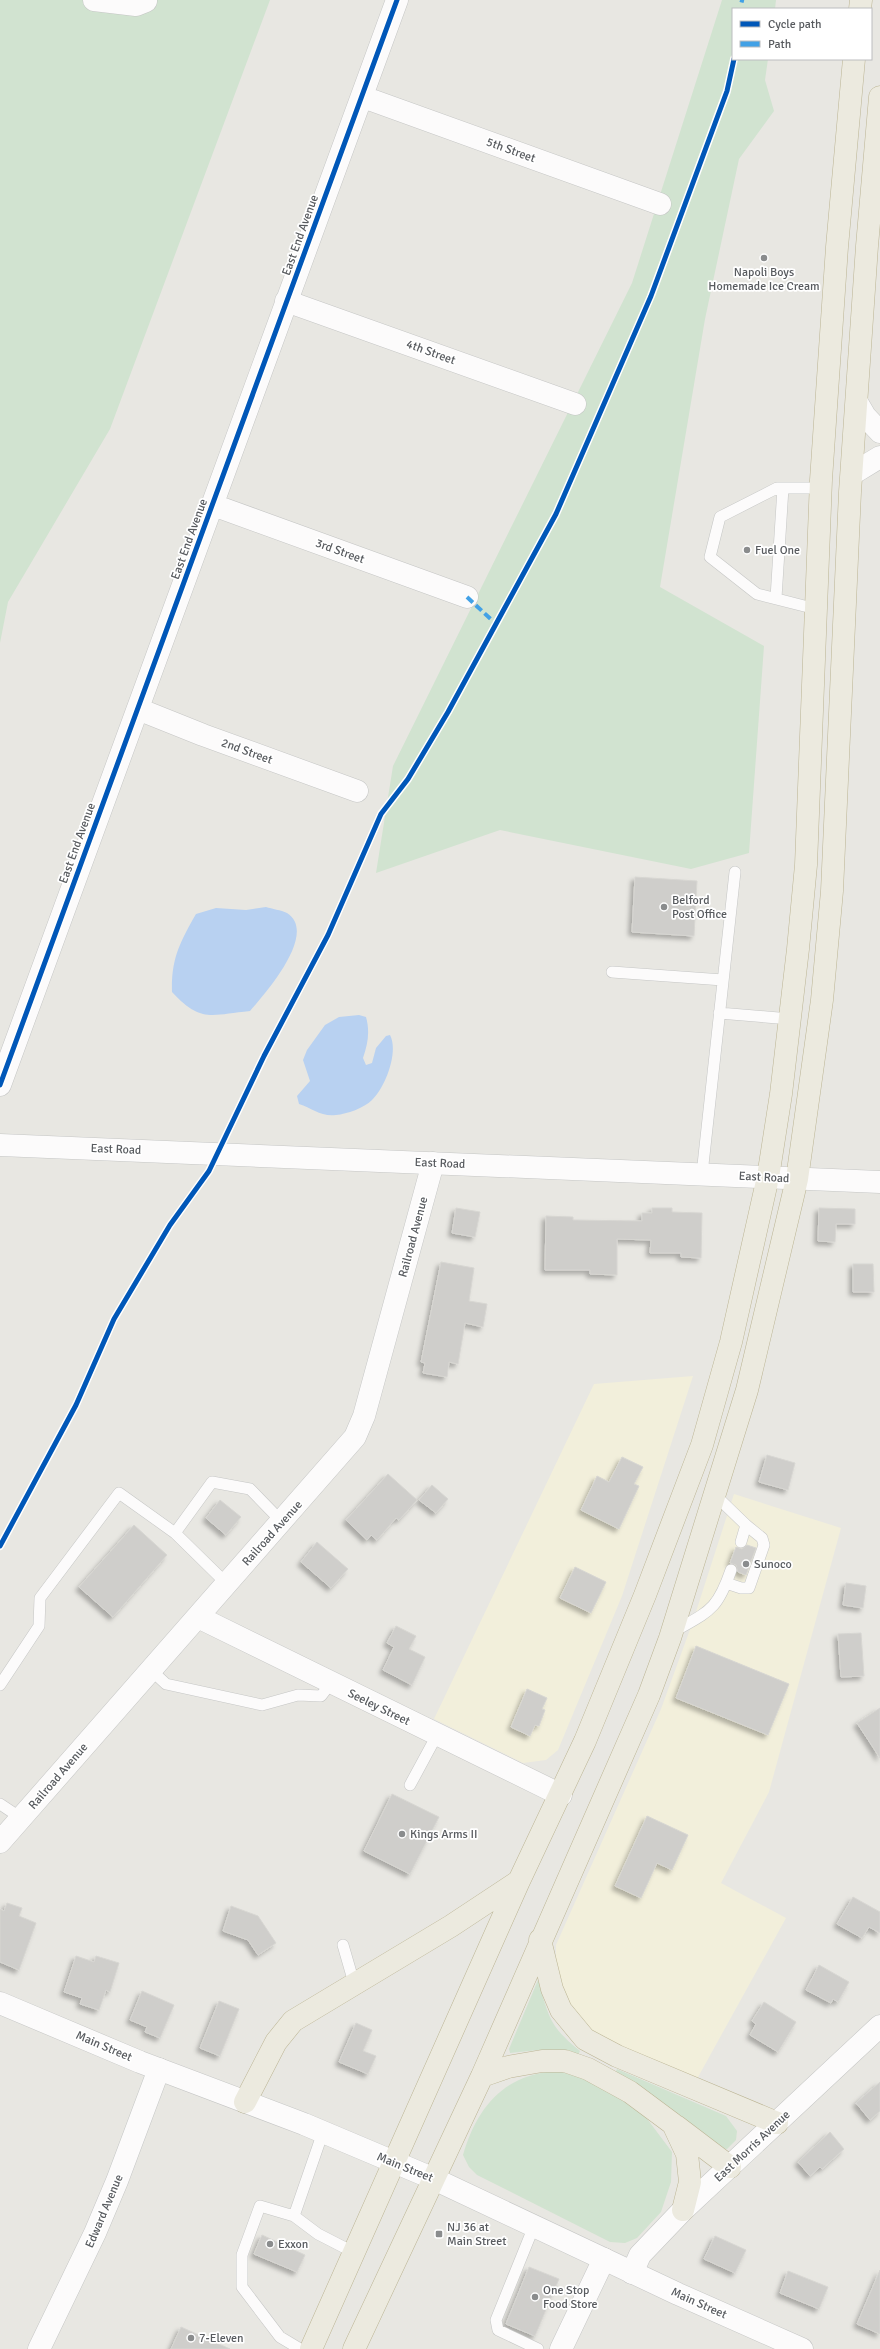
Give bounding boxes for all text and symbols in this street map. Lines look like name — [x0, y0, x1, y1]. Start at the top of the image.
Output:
legend — [732, 8, 872, 60]
text: Cycle path — [768, 17, 821, 32]
text: Path — [768, 37, 791, 52]
street label: 5th Street — [484, 135, 537, 166]
street label: East End Avenue — [279, 193, 322, 278]
marker: Napoli Boys Homemade Ice Cream — [759, 253, 769, 263]
place label: Napoli Boys Homemade Ice Cream — [708, 265, 820, 294]
street label: 4th Street — [404, 337, 457, 368]
street label: East End Avenue — [168, 497, 211, 582]
street label: 3rd Street — [313, 536, 366, 567]
place label: Fuel One — [755, 543, 800, 558]
marker: Fuel One — [742, 545, 752, 555]
street label: 2nd Street — [219, 735, 274, 768]
street label: East End Avenue — [56, 801, 99, 886]
place label: Belford Post Office — [672, 893, 727, 922]
marker: Belford Post Office — [659, 902, 669, 912]
street label: East Road — [90, 1141, 142, 1158]
street label: East Road — [414, 1155, 466, 1172]
street label: East Road — [738, 1169, 790, 1186]
street label: Railroad Avenue — [395, 1195, 431, 1279]
street label: Railroad Avenue — [239, 1497, 306, 1569]
place label: Sunoco — [754, 1557, 792, 1572]
marker: Sunoco — [741, 1559, 751, 1569]
street label: Seeley Street — [345, 1686, 412, 1729]
street label: Railroad Avenue — [25, 1740, 91, 1813]
place label: Kings Arms II — [410, 1827, 477, 1842]
marker: Kings Arms II — [397, 1829, 407, 1839]
street label: Main Street — [73, 2028, 134, 2065]
street label: East Morris Avenue — [711, 2107, 793, 2185]
street label: Main Street — [374, 2149, 435, 2186]
street label: Edward Avenue — [82, 2172, 127, 2250]
place label: NJ 36 at Main Street — [447, 2220, 507, 2249]
marker: NJ 36 at Main Street — [434, 2229, 444, 2239]
place label: Exxon — [278, 2237, 308, 2252]
marker: Exxon — [265, 2239, 275, 2249]
place label: One Stop Food Store — [543, 2283, 598, 2312]
street label: Main Street — [669, 2285, 729, 2322]
marker: One Stop Food Store — [530, 2292, 540, 2302]
place label: 7-Eleven — [199, 2331, 244, 2346]
marker: 7-Eleven — [186, 2333, 196, 2343]

